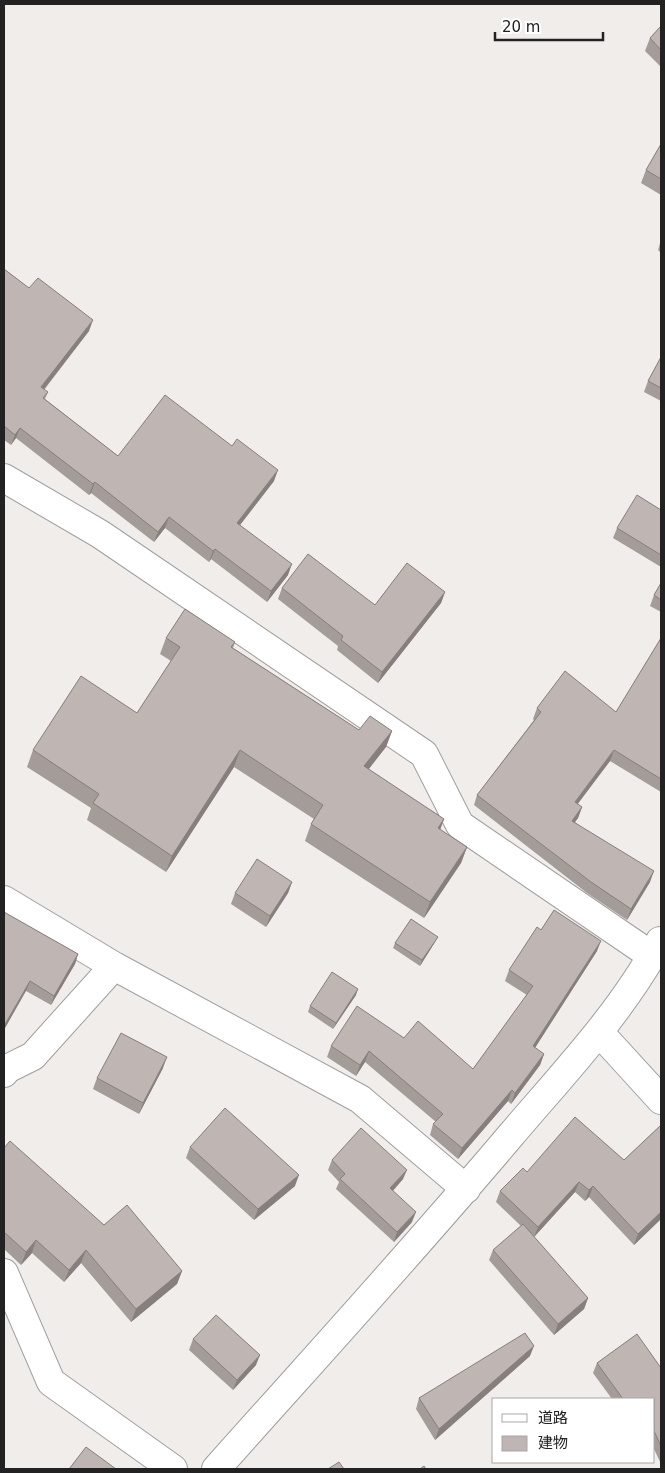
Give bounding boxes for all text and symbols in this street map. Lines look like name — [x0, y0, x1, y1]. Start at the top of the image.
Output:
scale bar — [495, 10, 602, 42]
text: 20 m — [502, 18, 540, 36]
legend — [492, 1398, 655, 1463]
text: 道路 — [538, 1409, 568, 1427]
text: 建物 — [538, 1434, 568, 1452]

